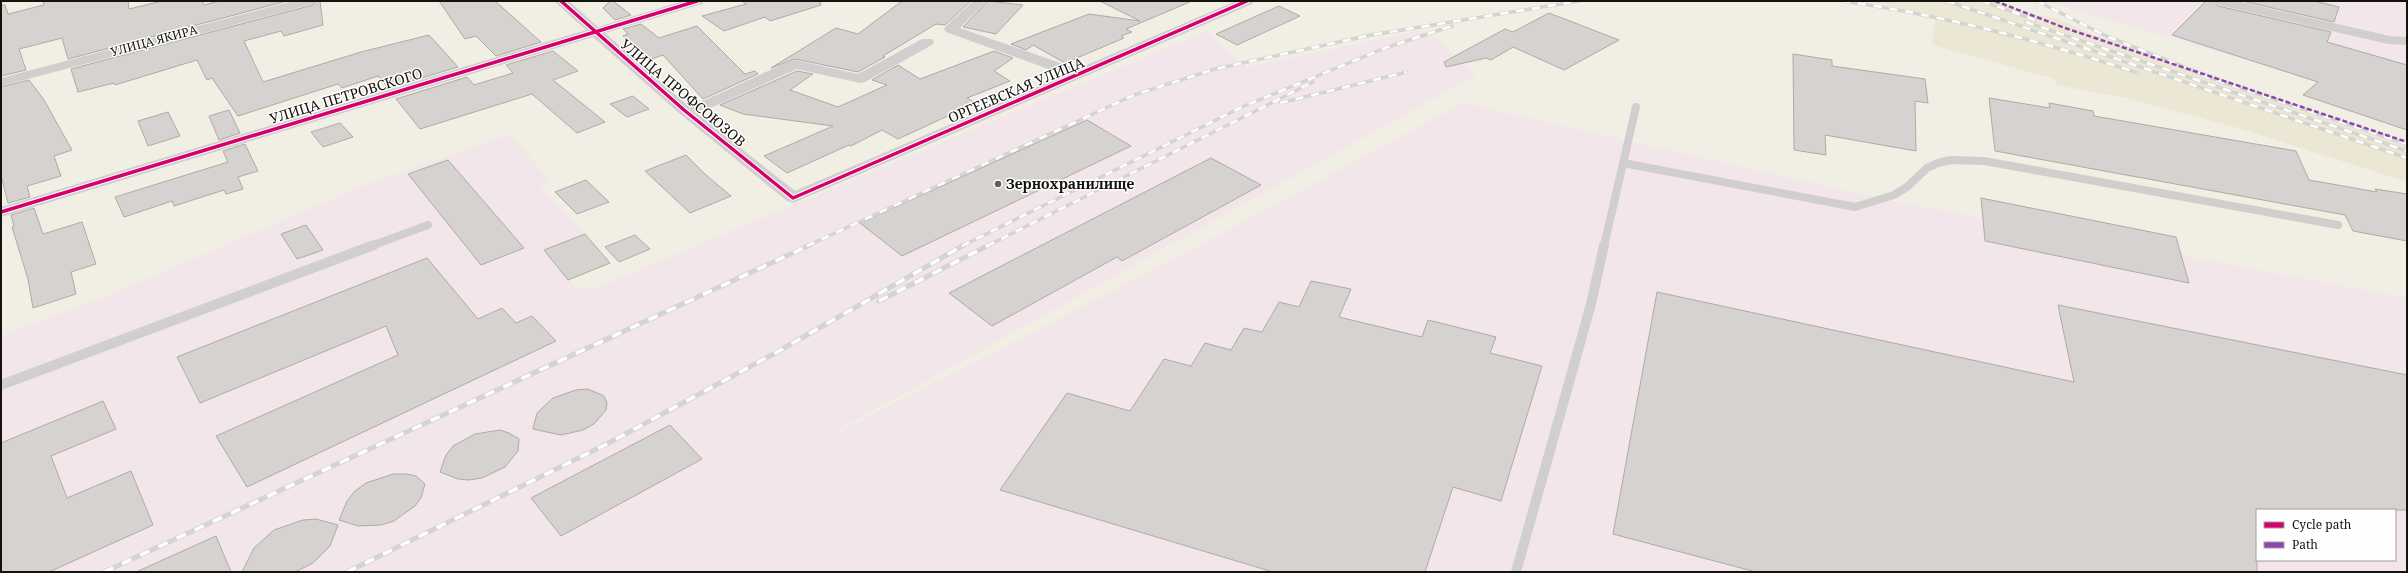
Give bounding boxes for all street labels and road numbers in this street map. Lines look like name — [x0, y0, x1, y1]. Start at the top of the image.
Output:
street label: УЛИЦА ЯКИРА — [109, 21, 200, 60]
street label: УЛИЦА ПРОФСОЮЗОВ — [617, 34, 750, 151]
street label: ОРГЕЕВСКАЯ УЛИЦА — [945, 52, 1087, 127]
street label: УЛИЦА ПЕТРОВСКОГО — [267, 63, 425, 128]

